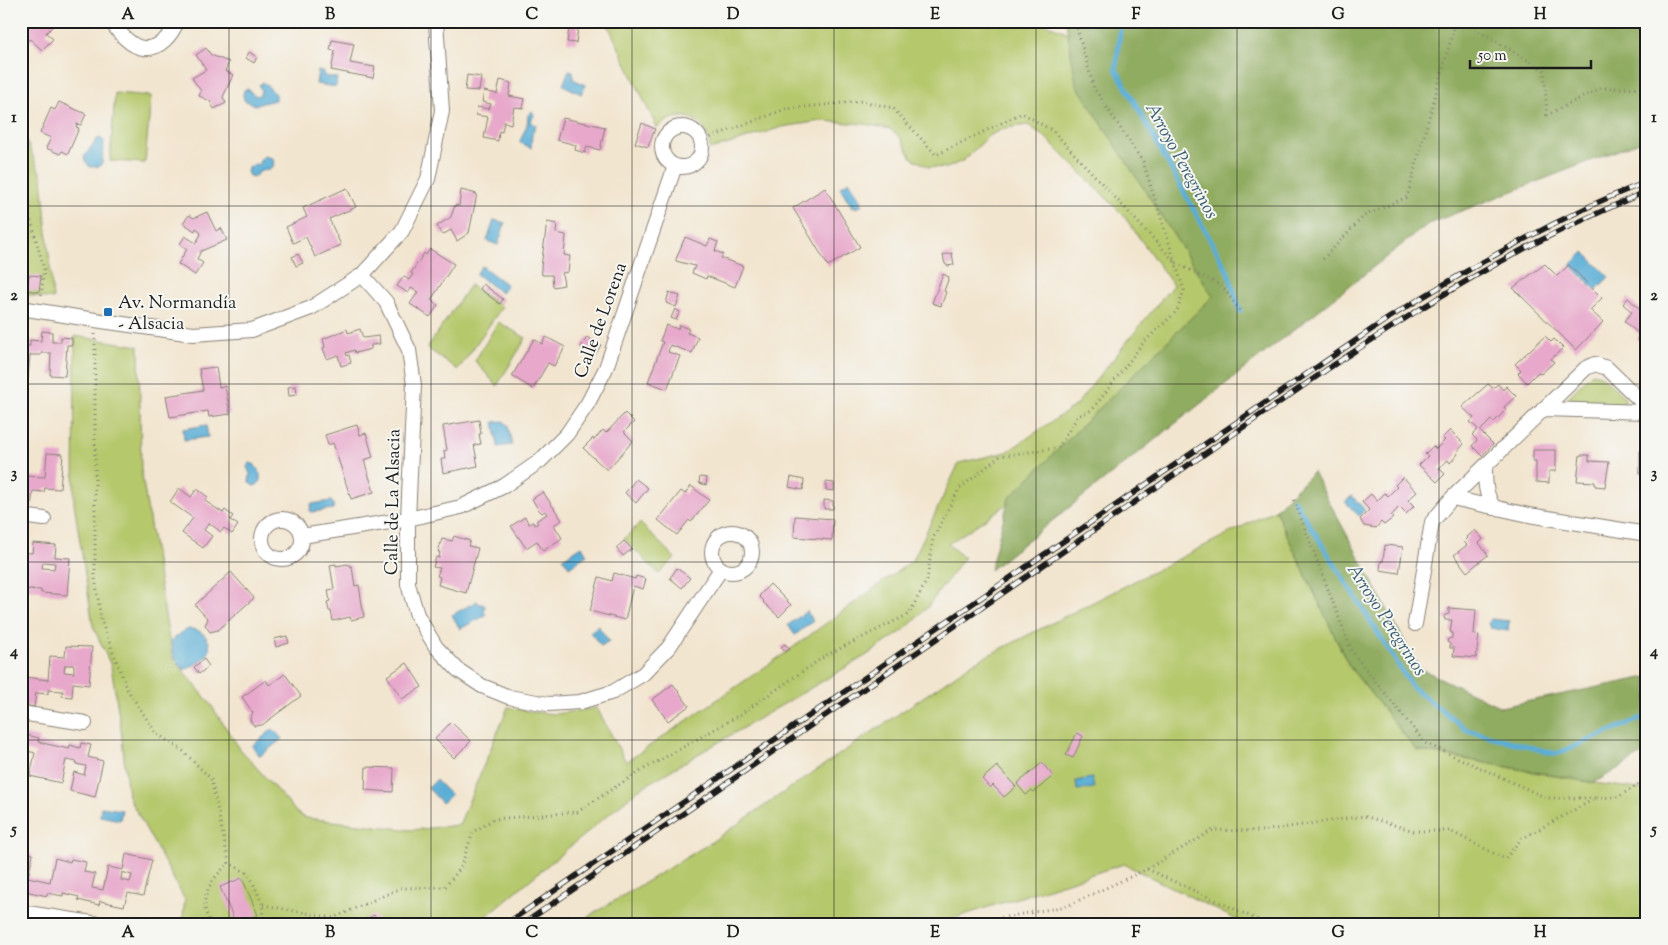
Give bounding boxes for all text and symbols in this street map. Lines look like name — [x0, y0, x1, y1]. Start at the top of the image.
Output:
text: A — [122, 4, 135, 27]
text: B — [325, 4, 335, 27]
text: C — [526, 4, 539, 27]
text: D — [727, 4, 740, 27]
text: E — [930, 4, 940, 27]
text: F — [1132, 4, 1141, 27]
text: G — [1331, 4, 1345, 27]
text: H — [1534, 4, 1547, 27]
scale bar — [1470, 38, 1592, 70]
text: 50 m — [1477, 46, 1507, 67]
water label: Arroyo Peregrinos — [1138, 98, 1224, 224]
text: 1 — [11, 107, 17, 130]
text: 1 — [1651, 107, 1657, 130]
street label: Calle de Lorena — [569, 259, 635, 382]
text: 2 — [10, 285, 18, 308]
text: 2 — [1650, 285, 1658, 308]
place label: Av. Normandía - Alsacia — [118, 291, 236, 338]
marker: Av. Normandía - Alsacia — [102, 306, 114, 318]
street label: Calle de La Alsacia — [380, 429, 408, 575]
text: 3 — [11, 463, 18, 486]
text: 3 — [1651, 463, 1658, 486]
water label: Arroyo Peregrinos — [1339, 559, 1432, 682]
text: 4 — [9, 641, 18, 664]
text: 4 — [1649, 641, 1658, 664]
text: 5 — [9, 819, 17, 842]
text: 5 — [1649, 819, 1657, 842]
text: A — [122, 922, 135, 945]
text: B — [325, 922, 335, 945]
text: C — [526, 922, 539, 945]
text: D — [727, 922, 740, 945]
text: E — [930, 922, 940, 945]
text: F — [1132, 922, 1141, 945]
text: G — [1331, 922, 1345, 945]
text: H — [1534, 922, 1547, 945]

